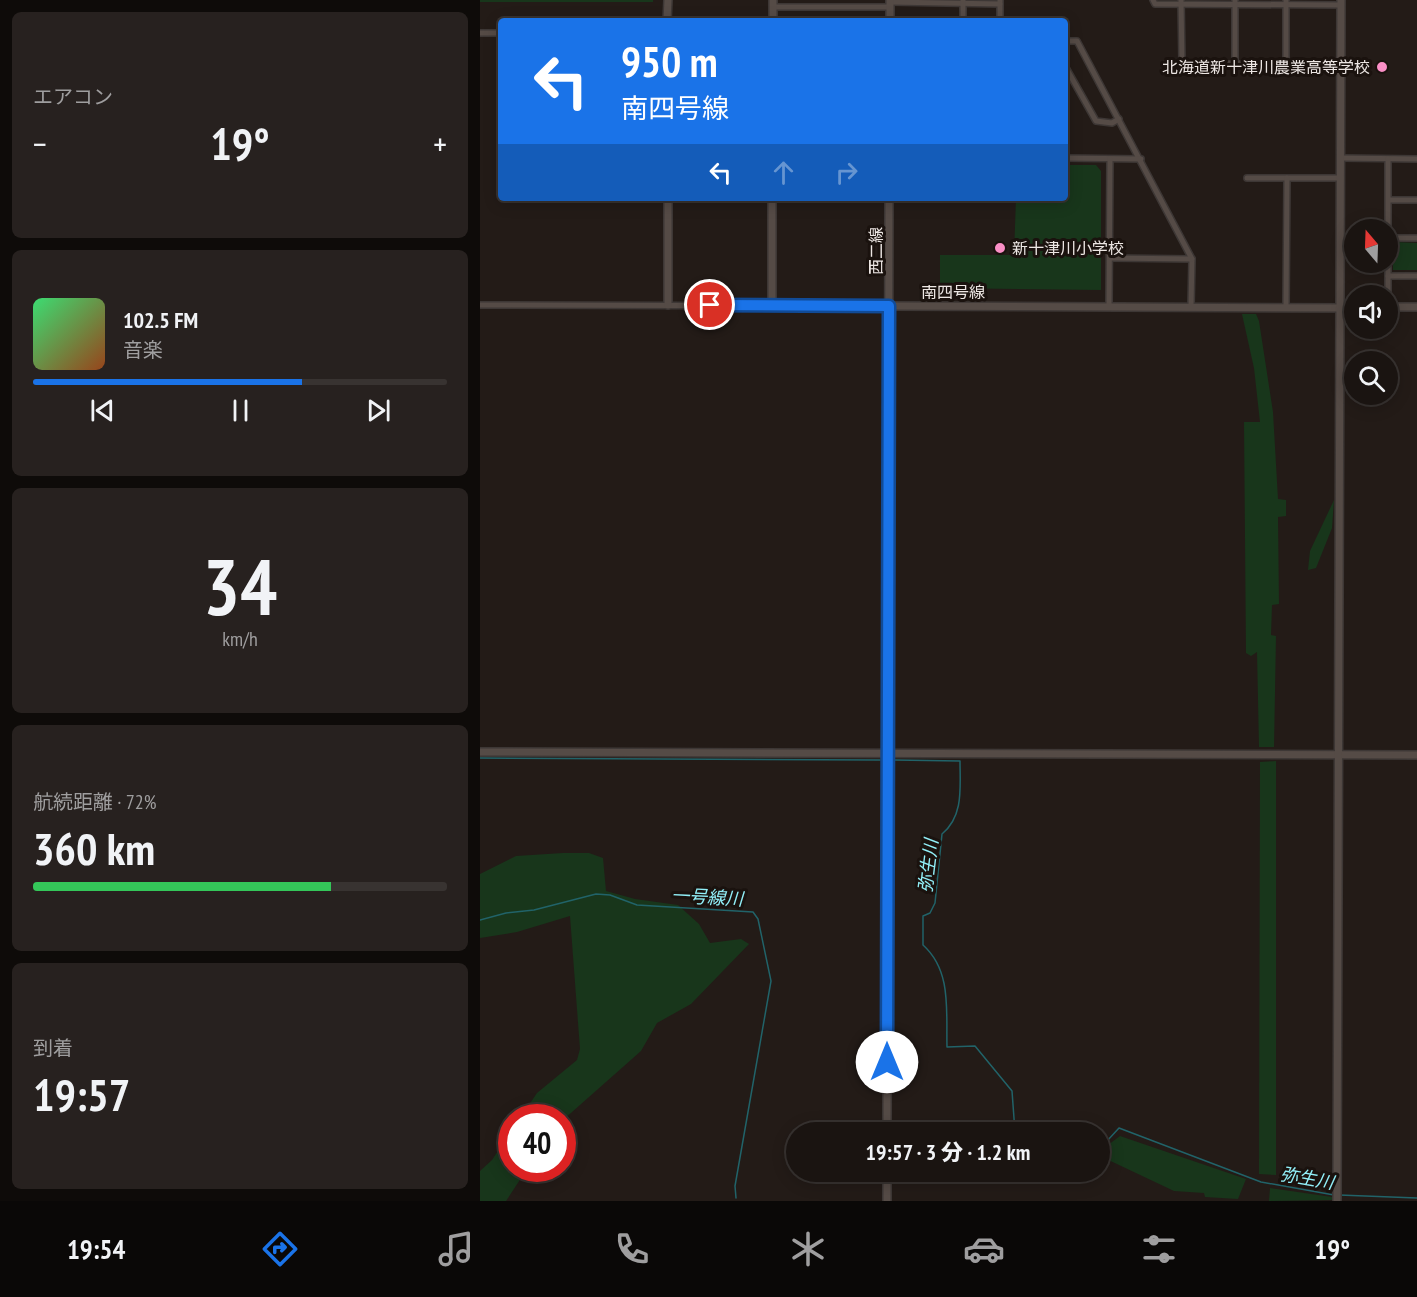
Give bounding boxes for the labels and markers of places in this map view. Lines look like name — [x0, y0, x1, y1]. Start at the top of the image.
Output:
place label: 北海道新十津川農業高等学校 — [1162, 57, 1370, 77]
marker: 北海道新十津川農業高等学校 — [1375, 60, 1389, 74]
place label: 新十津川小学校 — [1012, 238, 1124, 258]
marker: 新十津川小学校 — [993, 241, 1007, 255]
pin — [684, 279, 735, 330]

